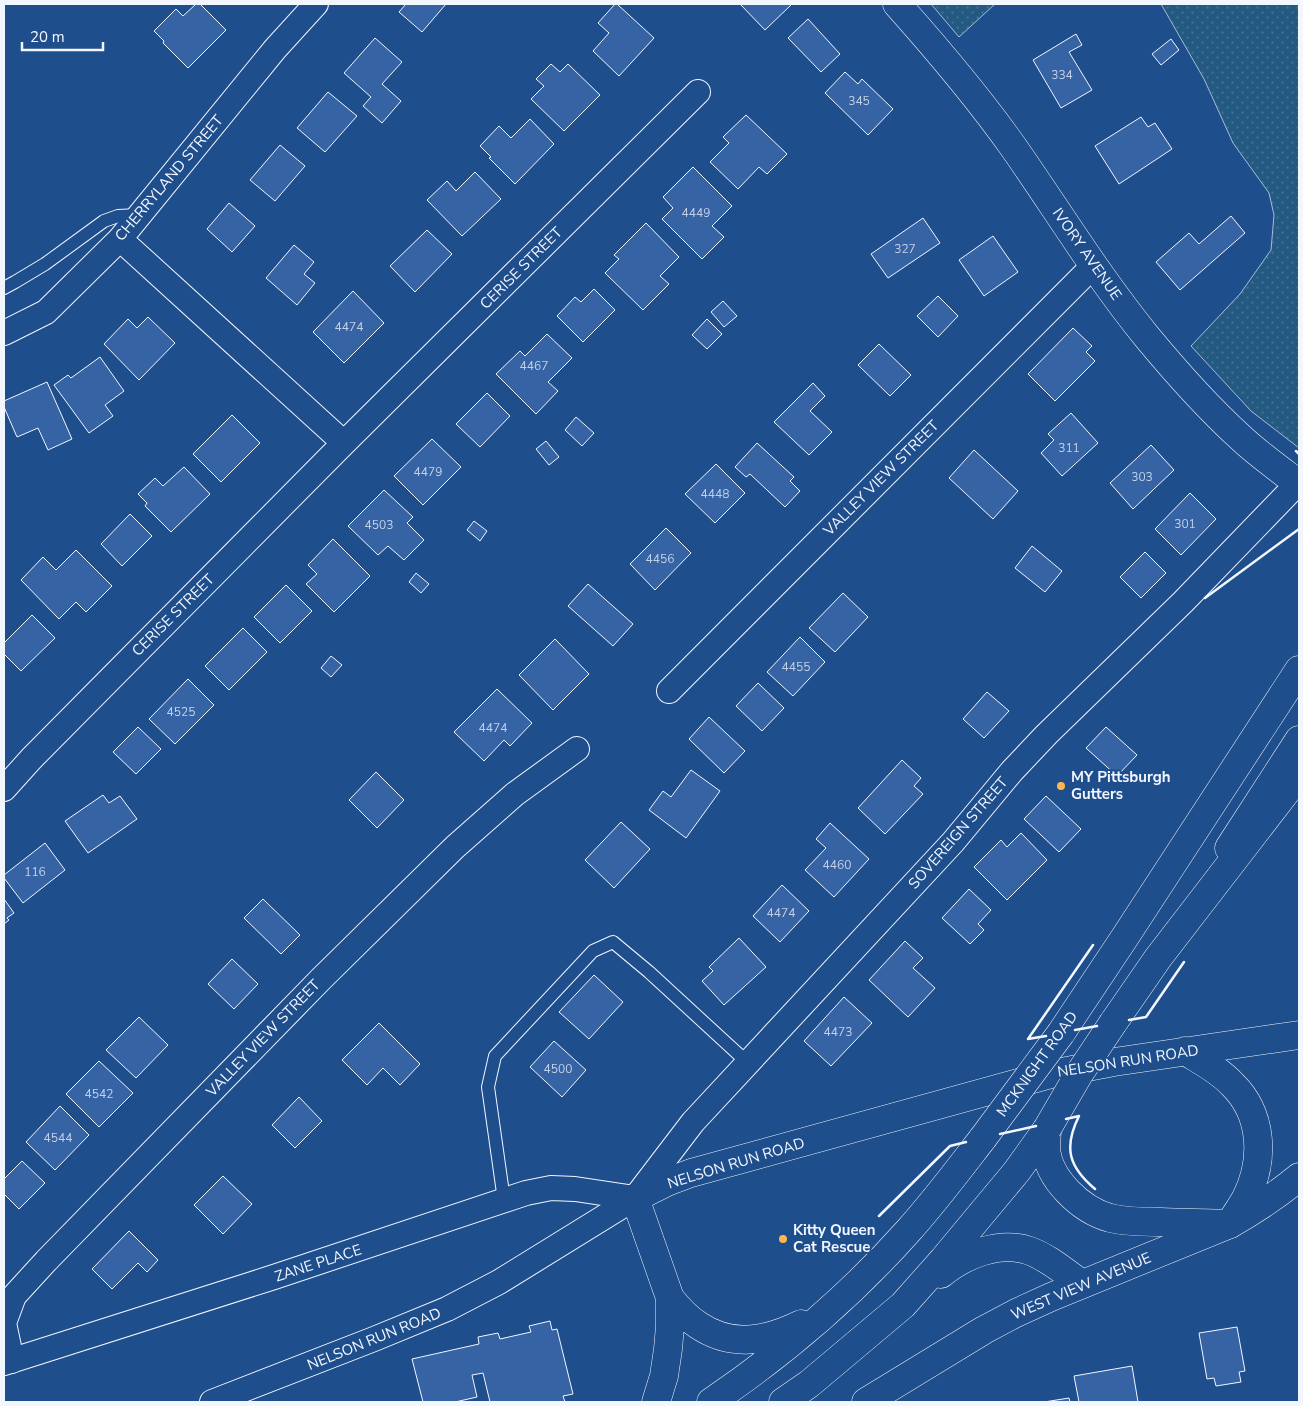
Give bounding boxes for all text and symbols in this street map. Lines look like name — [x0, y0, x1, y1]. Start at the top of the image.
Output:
scale bar — [22, 20, 104, 52]
text: 20 m — [30, 27, 65, 47]
house number: 334 — [1051, 67, 1073, 83]
house number: 345 — [848, 93, 870, 109]
street label: CHERRYLAND STREET — [110, 111, 228, 245]
street label: IVORY AVENUE — [1048, 204, 1126, 304]
house number: 4449 — [682, 205, 710, 221]
street label: CERISE STREET — [475, 222, 567, 314]
house number: 327 — [894, 241, 916, 257]
house number: 4474 — [335, 319, 363, 335]
house number: 4467 — [520, 358, 548, 374]
street label: VALLEY VIEW STREET — [818, 416, 943, 541]
house number: 311 — [1058, 440, 1080, 456]
house number: 4479 — [414, 464, 442, 480]
house number: 303 — [1131, 469, 1153, 485]
house number: 4448 — [701, 486, 729, 502]
house number: 301 — [1174, 516, 1196, 532]
house number: 4503 — [365, 517, 393, 533]
house number: 4456 — [646, 551, 674, 567]
street label: CERISE STREET — [127, 569, 219, 661]
house number: 4455 — [782, 659, 810, 675]
house number: 4525 — [167, 704, 195, 720]
house number: 4474 — [479, 720, 507, 736]
place label: MY Pittsburgh Gutters — [1071, 767, 1171, 804]
street label: SOVEREIGN STREET — [904, 773, 1012, 893]
marker: MY Pittsburgh Gutters — [1055, 780, 1067, 792]
house number: 4460 — [823, 857, 851, 873]
house number: 116 — [24, 864, 46, 880]
house number: 4474 — [767, 905, 795, 921]
street label: VALLEY VIEW STREET — [201, 975, 324, 1102]
street label: MCKNIGHT ROAD — [992, 1007, 1082, 1121]
house number: 4473 — [824, 1024, 852, 1040]
street label: NELSON RUN ROAD — [1056, 1040, 1200, 1082]
house number: 4500 — [544, 1061, 572, 1077]
house number: 4542 — [85, 1086, 113, 1102]
house number: 4544 — [44, 1130, 72, 1146]
street label: NELSON RUN ROAD — [665, 1133, 807, 1193]
place label: Kitty Queen Cat Rescue — [793, 1220, 875, 1257]
marker: Kitty Queen Cat Rescue — [777, 1233, 789, 1245]
street label: ZANE PLACE — [272, 1240, 364, 1286]
street label: WEST VIEW AVENUE — [1008, 1247, 1154, 1325]
street label: NELSON RUN ROAD — [304, 1303, 444, 1375]

